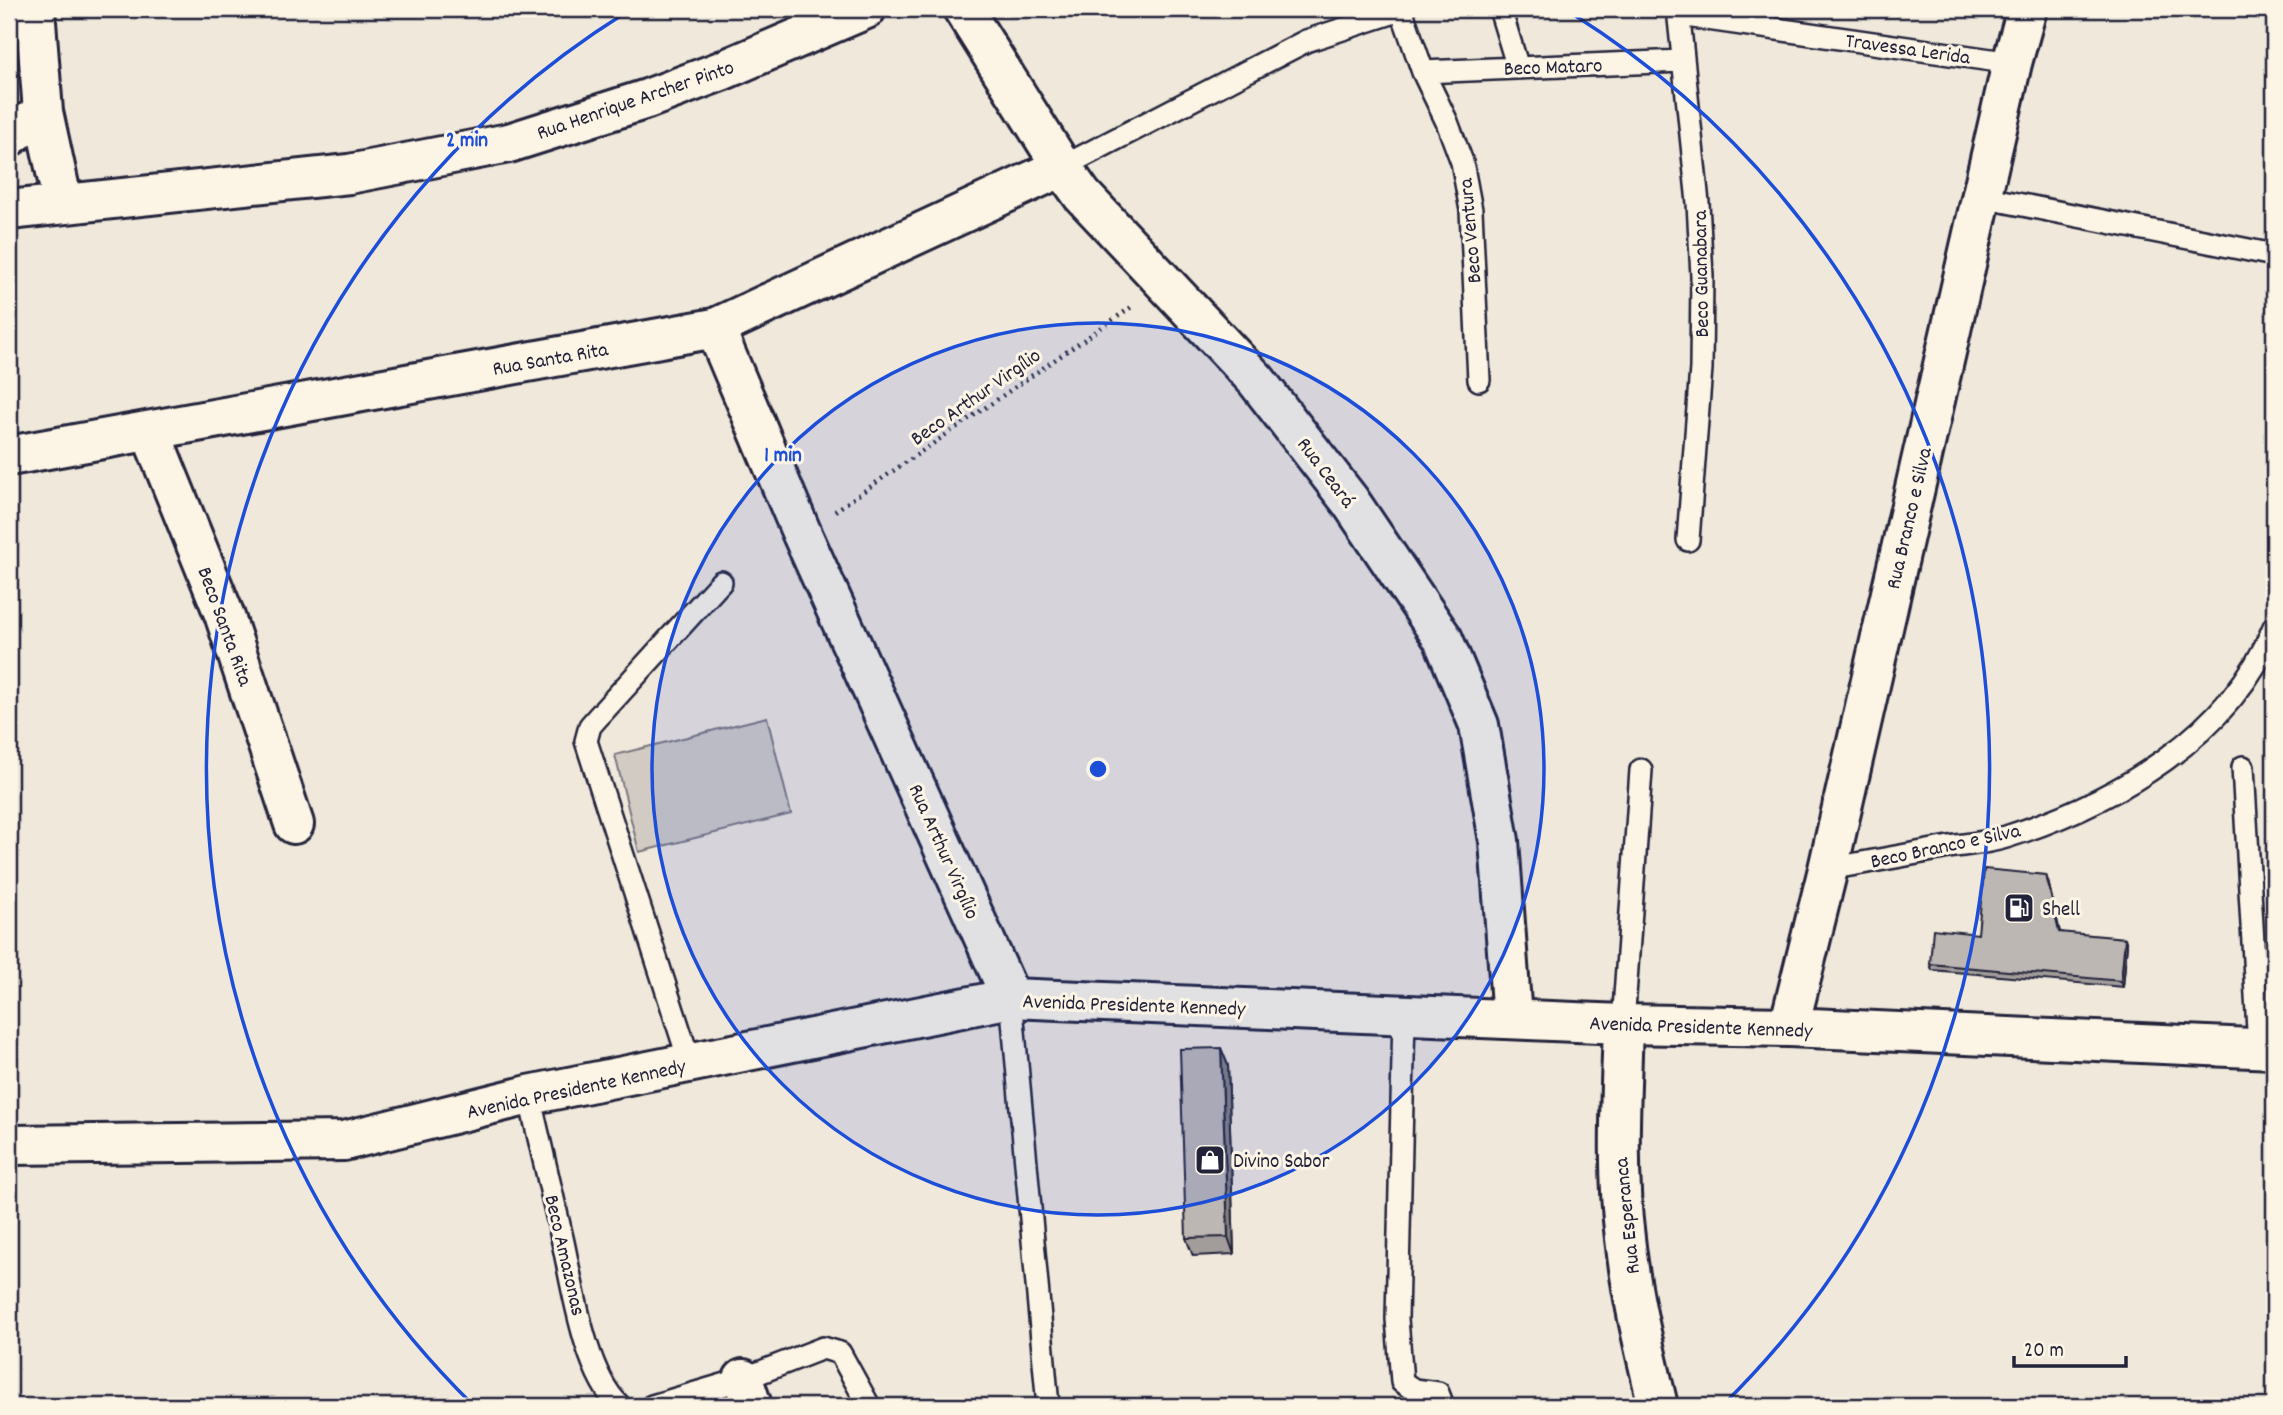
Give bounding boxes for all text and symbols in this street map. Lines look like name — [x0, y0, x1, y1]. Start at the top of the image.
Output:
street label: Travessa Lerida — [1843, 27, 1973, 75]
street label: Beco Mataro — [1503, 52, 1603, 86]
street label: Rua Henrique Archer Pinto — [533, 54, 739, 150]
text: 2 min — [446, 127, 488, 157]
street label: Beco Ventura — [1452, 176, 1492, 284]
street label: Beco Guanabara — [1687, 209, 1719, 338]
street label: Rua Santa Rita — [490, 336, 612, 386]
street label: Beco Arthur Virgílio — [905, 342, 1048, 455]
street label: Rua Ceará — [1288, 432, 1361, 516]
text: 1 min — [764, 442, 802, 472]
street label: Rua Branco e Silva — [1880, 444, 1942, 592]
street label: Beco Santa Rita — [188, 563, 259, 692]
centre of rings — [1086, 757, 1110, 781]
street label: Rua Arthur Virgílio — [899, 780, 985, 925]
street label: Beco Branco e Silva — [1868, 817, 2024, 878]
fuel station icon: Shell — [2002, 891, 2036, 925]
place label: Shell — [2042, 896, 2080, 926]
street label: Avenida Presidente Kennedy — [1022, 988, 1246, 1026]
street label: Avenida Presidente Kennedy — [1589, 1010, 1813, 1048]
street label: Avenida Presidente Kennedy — [464, 1053, 689, 1129]
shop icon: Divino Sabor — [1193, 1143, 1227, 1177]
place label: Divino Sabor — [1233, 1148, 1330, 1178]
street label: Rua Esperanca — [1608, 1155, 1650, 1275]
street label: Beco Amazonas — [535, 1192, 592, 1319]
scale bar — [2014, 1324, 2126, 1368]
text: 20 m — [2024, 1337, 2064, 1367]

